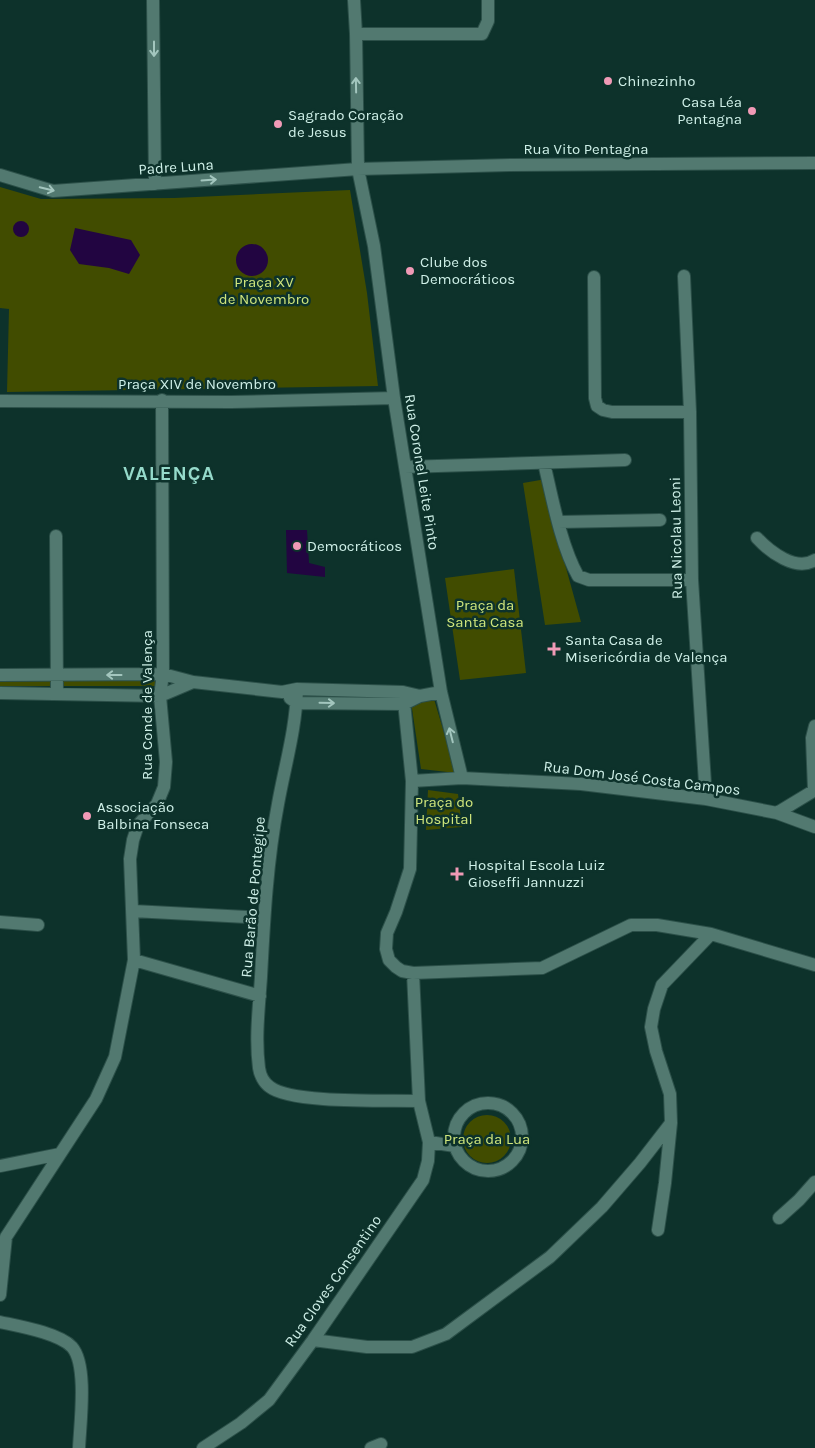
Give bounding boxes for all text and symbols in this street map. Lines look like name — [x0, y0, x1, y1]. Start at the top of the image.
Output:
one-way arrow — [149, 40, 159, 56]
place label: Chinezinho — [618, 72, 695, 90]
marker: Chinezinho — [602, 75, 614, 87]
one-way arrow — [352, 78, 361, 94]
place label: Casa Léa Pentagna — [677, 93, 742, 128]
marker: Casa Léa Pentagna — [746, 105, 758, 117]
place label: Sagrado Coração de Jesus — [288, 106, 403, 141]
marker: Sagrado Coração de Jesus — [272, 118, 284, 130]
street label: Rua Vito Pentagna — [523, 140, 649, 158]
street label: Padre Luna — [138, 155, 214, 179]
one-way arrow — [200, 176, 216, 185]
one-way arrow — [38, 185, 54, 194]
place label: Clube dos Democráticos — [420, 253, 515, 288]
marker: Clube dos Democráticos — [404, 265, 416, 277]
park label: Praça XV de Novembro — [219, 273, 309, 308]
street label: Praça XIV de Novembro — [118, 375, 276, 393]
street label: Rua Coronel Leite Pinto — [401, 393, 443, 551]
district label: VALENÇA — [123, 462, 215, 485]
street label: Rua Nicolau Leoni — [666, 477, 686, 599]
place label: Democráticos — [307, 537, 402, 555]
marker: Democráticos — [291, 540, 303, 552]
park label: Praça da Santa Casa — [446, 596, 524, 631]
street label: Rua Conde de Valença — [138, 630, 156, 780]
place label: Santa Casa de Misericórdia de Valença — [565, 631, 728, 666]
marker: Santa Casa de Misericórdia de Valença — [547, 642, 561, 656]
one-way arrow — [107, 670, 123, 680]
one-way arrow — [319, 699, 335, 708]
one-way arrow — [446, 728, 455, 744]
street label: Rua Dom José Costa Campos — [543, 757, 741, 799]
park label: Praça do Hospital — [415, 793, 473, 828]
place label: Associação Balbina Fonseca — [97, 798, 209, 833]
marker: Associação Balbina Fonseca — [81, 810, 93, 822]
street label: Rua Barão de Pontegipe — [237, 816, 269, 978]
place label: Hospital Escola Luiz Gioseffi Jannuzzi — [468, 856, 605, 891]
marker: Hospital Escola Luiz Gioseffi Jannuzzi — [450, 867, 464, 881]
park label: Praça da Lua — [444, 1130, 530, 1148]
street label: Rua Cloves Consentino — [281, 1212, 385, 1350]

